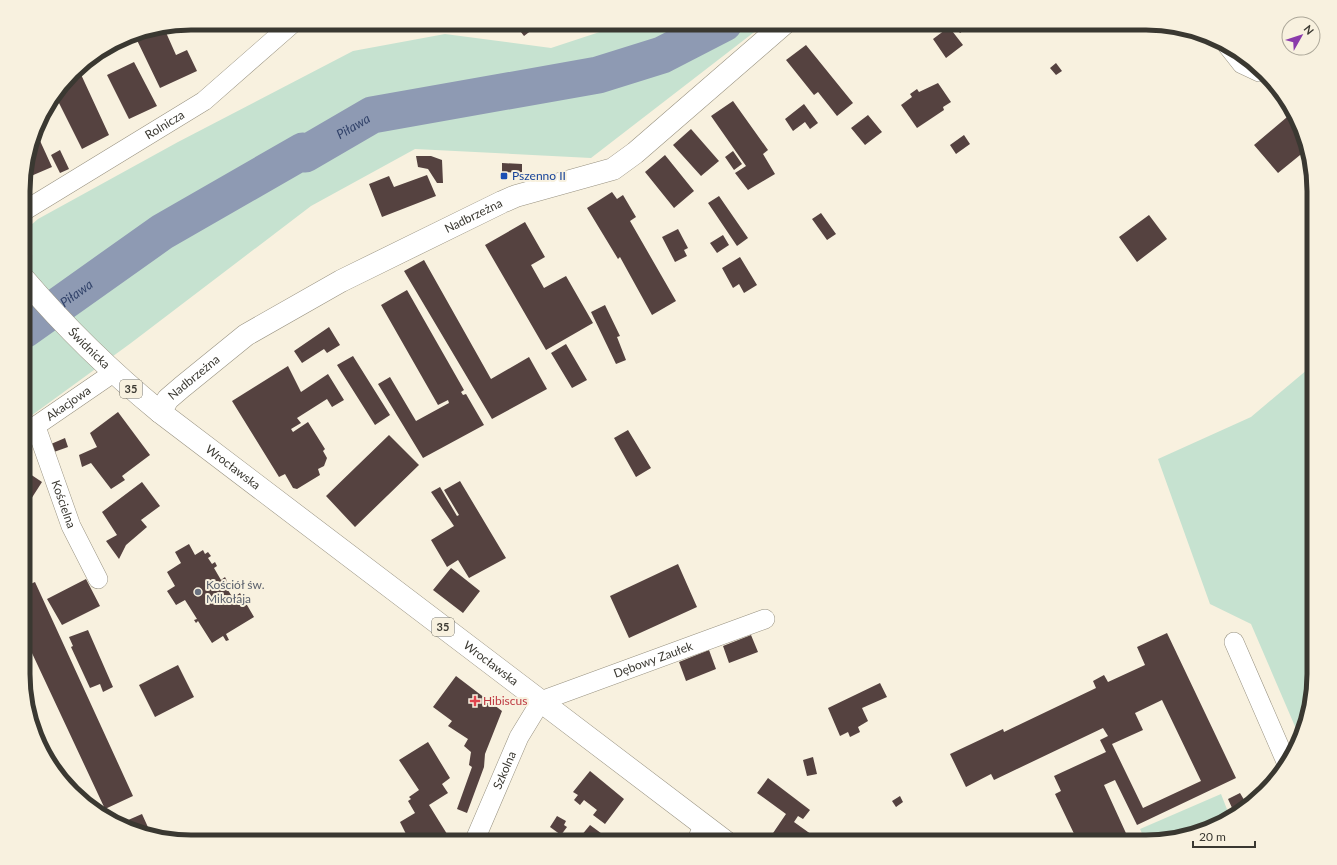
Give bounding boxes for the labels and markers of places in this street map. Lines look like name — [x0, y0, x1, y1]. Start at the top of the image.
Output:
place label: Pszenno II — [512, 168, 566, 183]
marker: Pszenno II — [499, 171, 509, 181]
place label: Kościół św. Mikołaja — [206, 577, 265, 606]
marker: Kościół św. Mikołaja — [193, 587, 203, 597]
place label: Hibiscus — [483, 693, 527, 708]
marker: Hibiscus — [470, 696, 480, 706]

